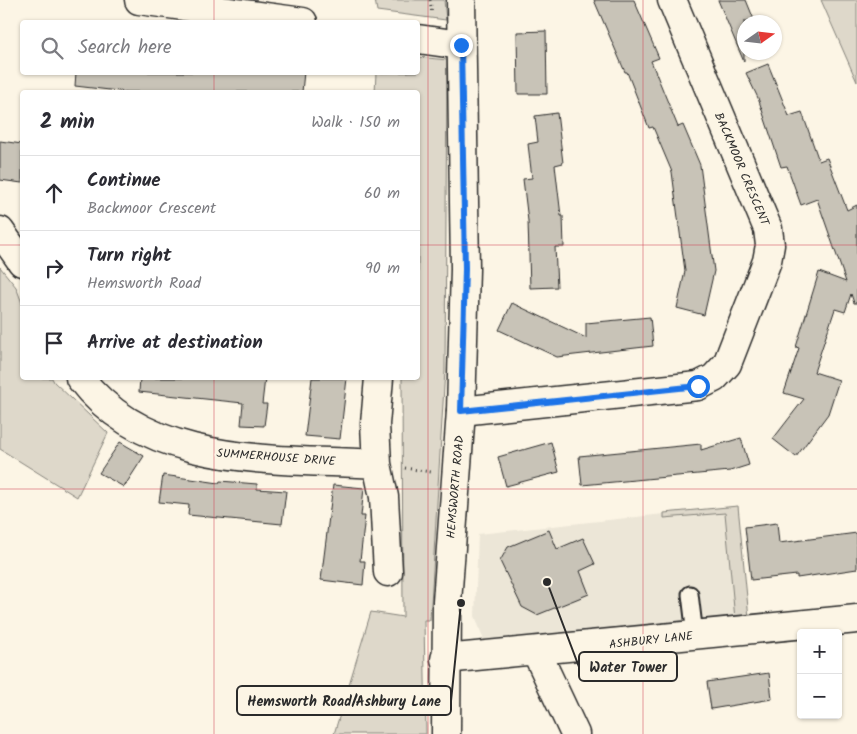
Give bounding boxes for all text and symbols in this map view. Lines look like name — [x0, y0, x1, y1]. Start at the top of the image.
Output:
north arrow — [737, 15, 782, 60]
search box — [20, 20, 420, 75]
text: Search here — [78, 33, 172, 63]
icon: search — [38, 34, 66, 62]
route end — [450, 34, 473, 57]
text: 2 min — [40, 106, 95, 139]
text: Walk · 150 m — [311, 110, 400, 135]
street label: BACKMOOR CRESCENT — [709, 110, 775, 230]
text: Continue — [87, 166, 160, 196]
icon: ahead — [40, 179, 68, 207]
text: 60 m — [364, 181, 400, 206]
text: Backmoor Crescent — [87, 196, 216, 221]
text: Turn right — [87, 241, 172, 271]
icon: right — [40, 254, 68, 282]
text: 90 m — [365, 256, 400, 281]
text: Hemsworth Road — [87, 271, 201, 296]
text: Arrive at destination — [87, 328, 263, 358]
icon: arrive — [40, 329, 68, 357]
route start — [687, 375, 710, 398]
street label: HEMSWORTH ROAD — [442, 434, 469, 539]
street label: SUMMERHOUSE DRIVE — [216, 444, 337, 471]
street label: ASHBURY LANE — [608, 627, 695, 654]
map controls — [797, 629, 842, 719]
button: + — [797, 629, 842, 674]
callout: Water Tower — [579, 652, 677, 681]
text: Water Tower — [589, 657, 668, 679]
button: − — [797, 674, 842, 719]
callout: Hemsworth Road/Ashbury Lane — [237, 686, 451, 715]
text: Hemsworth Road/Ashbury Lane — [247, 691, 441, 713]

